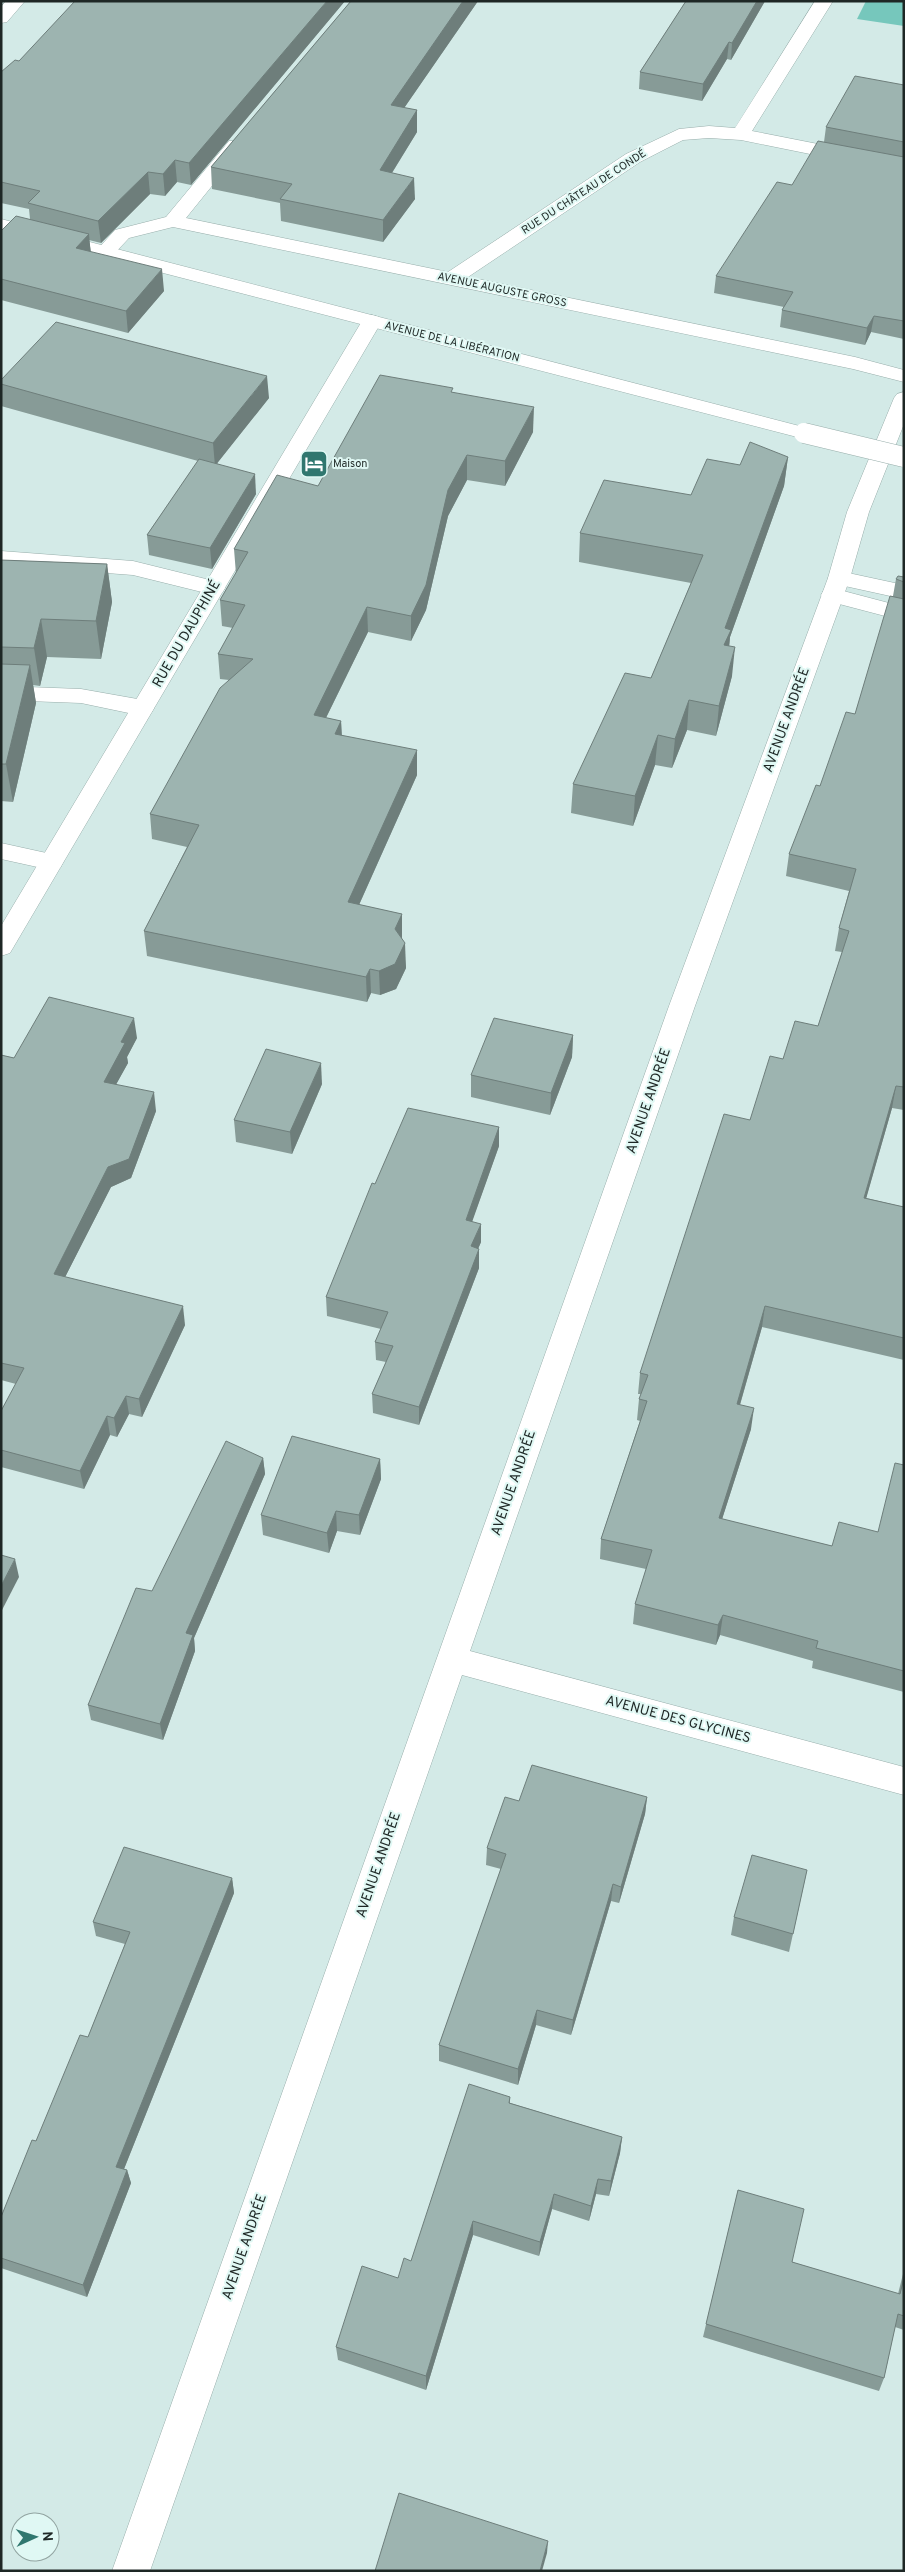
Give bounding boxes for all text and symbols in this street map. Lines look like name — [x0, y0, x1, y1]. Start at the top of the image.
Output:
street label: RUE DU CHÂTEAU DE CONDÉ — [518, 146, 649, 238]
street label: AVENUE AUGUSTE GROSS — [436, 269, 568, 311]
street label: AVENUE DE LA LIBÉRATION — [383, 317, 521, 366]
hotel icon: Maison — [299, 449, 329, 479]
place label: Maison — [333, 457, 367, 471]
street label: RUE DU DAUPHINÉ — [148, 577, 225, 691]
street label: AVENUE ANDRÉE — [759, 665, 814, 775]
street label: AVENUE ANDRÉE — [622, 1046, 675, 1156]
street label: AVENUE ANDRÉE — [487, 1428, 540, 1538]
street label: AVENUE DES GLYCINES — [603, 1692, 753, 1748]
street label: AVENUE ANDRÉE — [352, 1810, 405, 1920]
street label: AVENUE ANDRÉE — [218, 2192, 271, 2302]
north arrow — [10, 2512, 60, 2562]
text: N — [38, 2531, 55, 2542]

